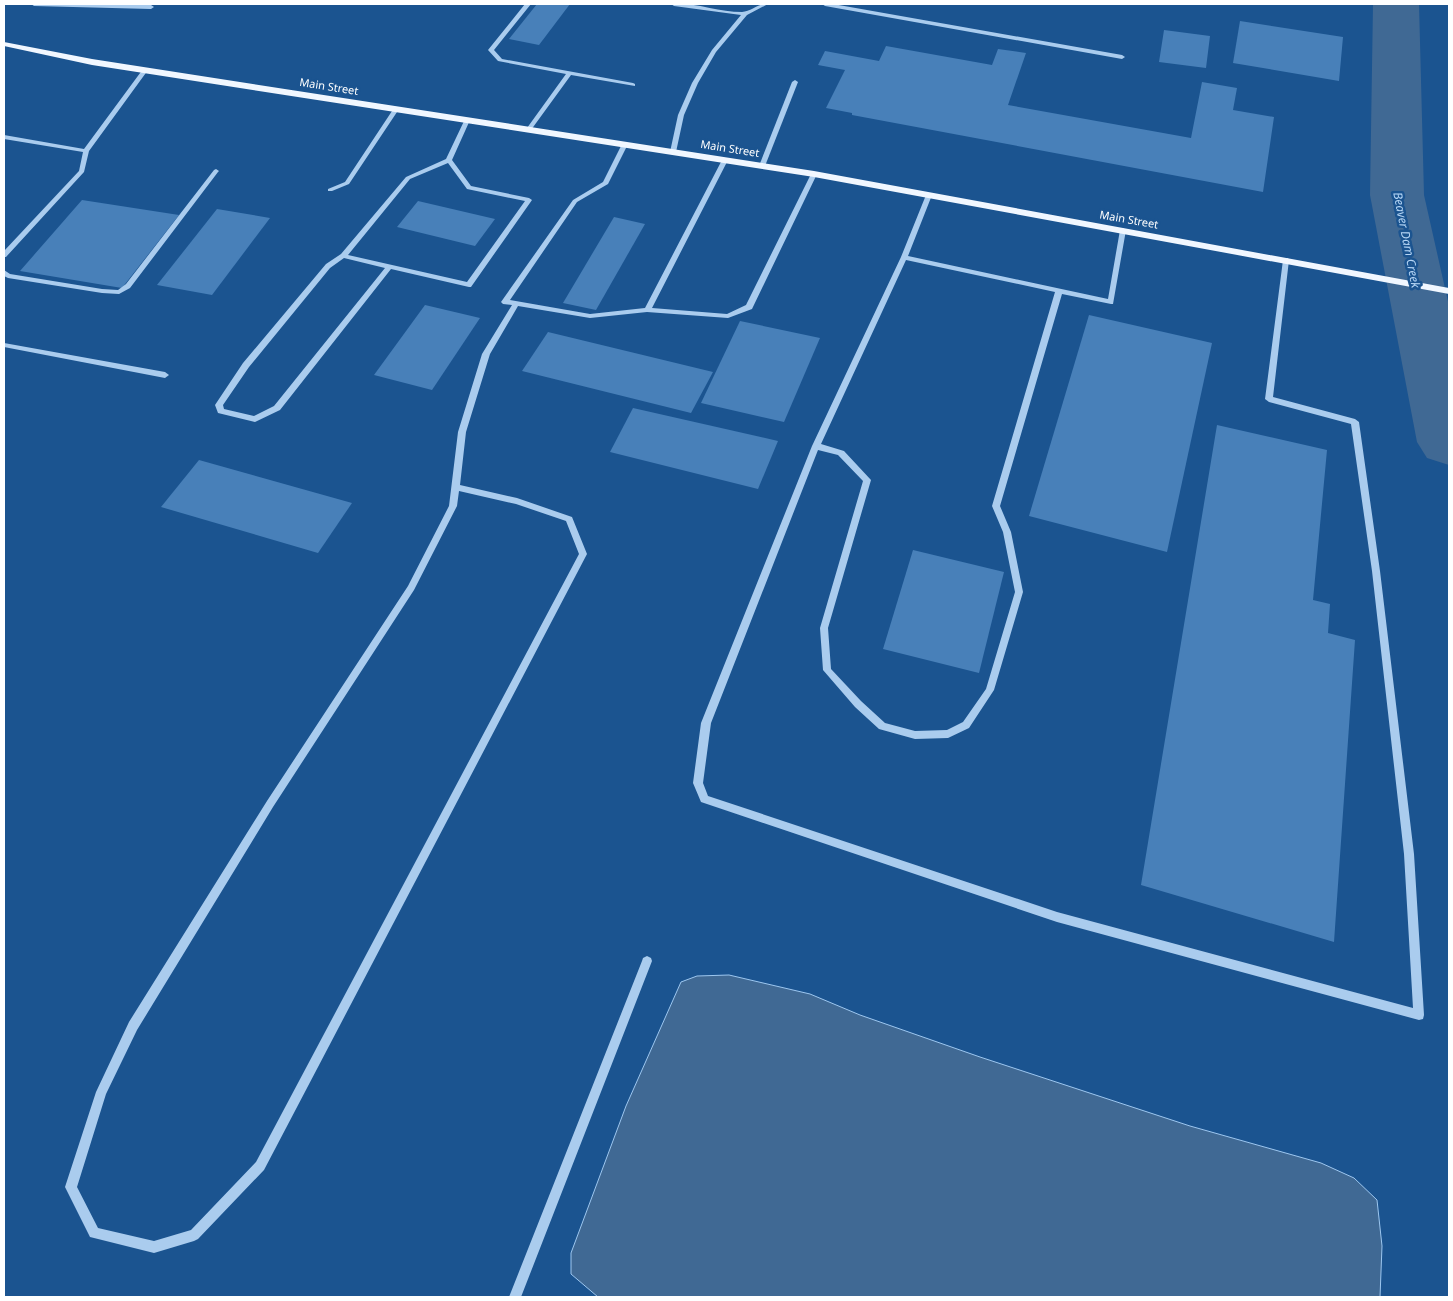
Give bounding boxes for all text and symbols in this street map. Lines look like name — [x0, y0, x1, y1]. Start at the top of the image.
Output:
street label: Main Street — [299, 74, 360, 98]
street label: Main Street — [700, 136, 761, 160]
water label: Beaver Dam Creek — [1389, 191, 1425, 290]
street label: Main Street — [1098, 206, 1160, 232]

